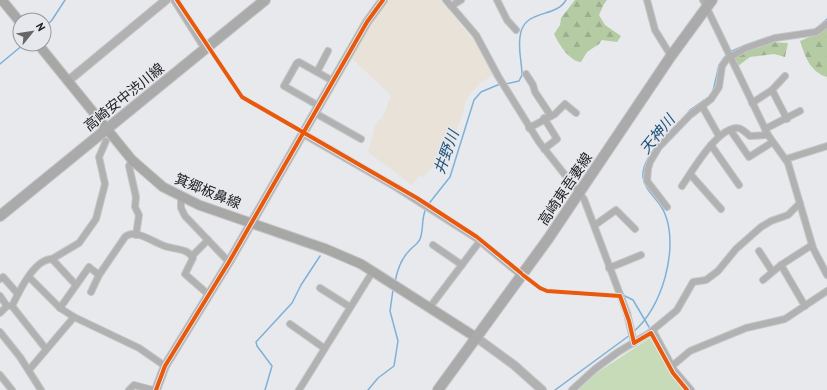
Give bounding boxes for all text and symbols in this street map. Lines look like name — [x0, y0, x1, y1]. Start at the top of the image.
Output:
north arrow — [12, 12, 52, 52]
text: N — [33, 20, 49, 34]
street label: 高崎安中渋川線 — [80, 59, 168, 135]
water label: 天神川 — [635, 109, 680, 157]
water label: 井野川 — [429, 126, 463, 176]
street label: 高崎東吾妻線 — [534, 149, 596, 229]
street label: 箕郷板鼻線 — [172, 170, 244, 212]

